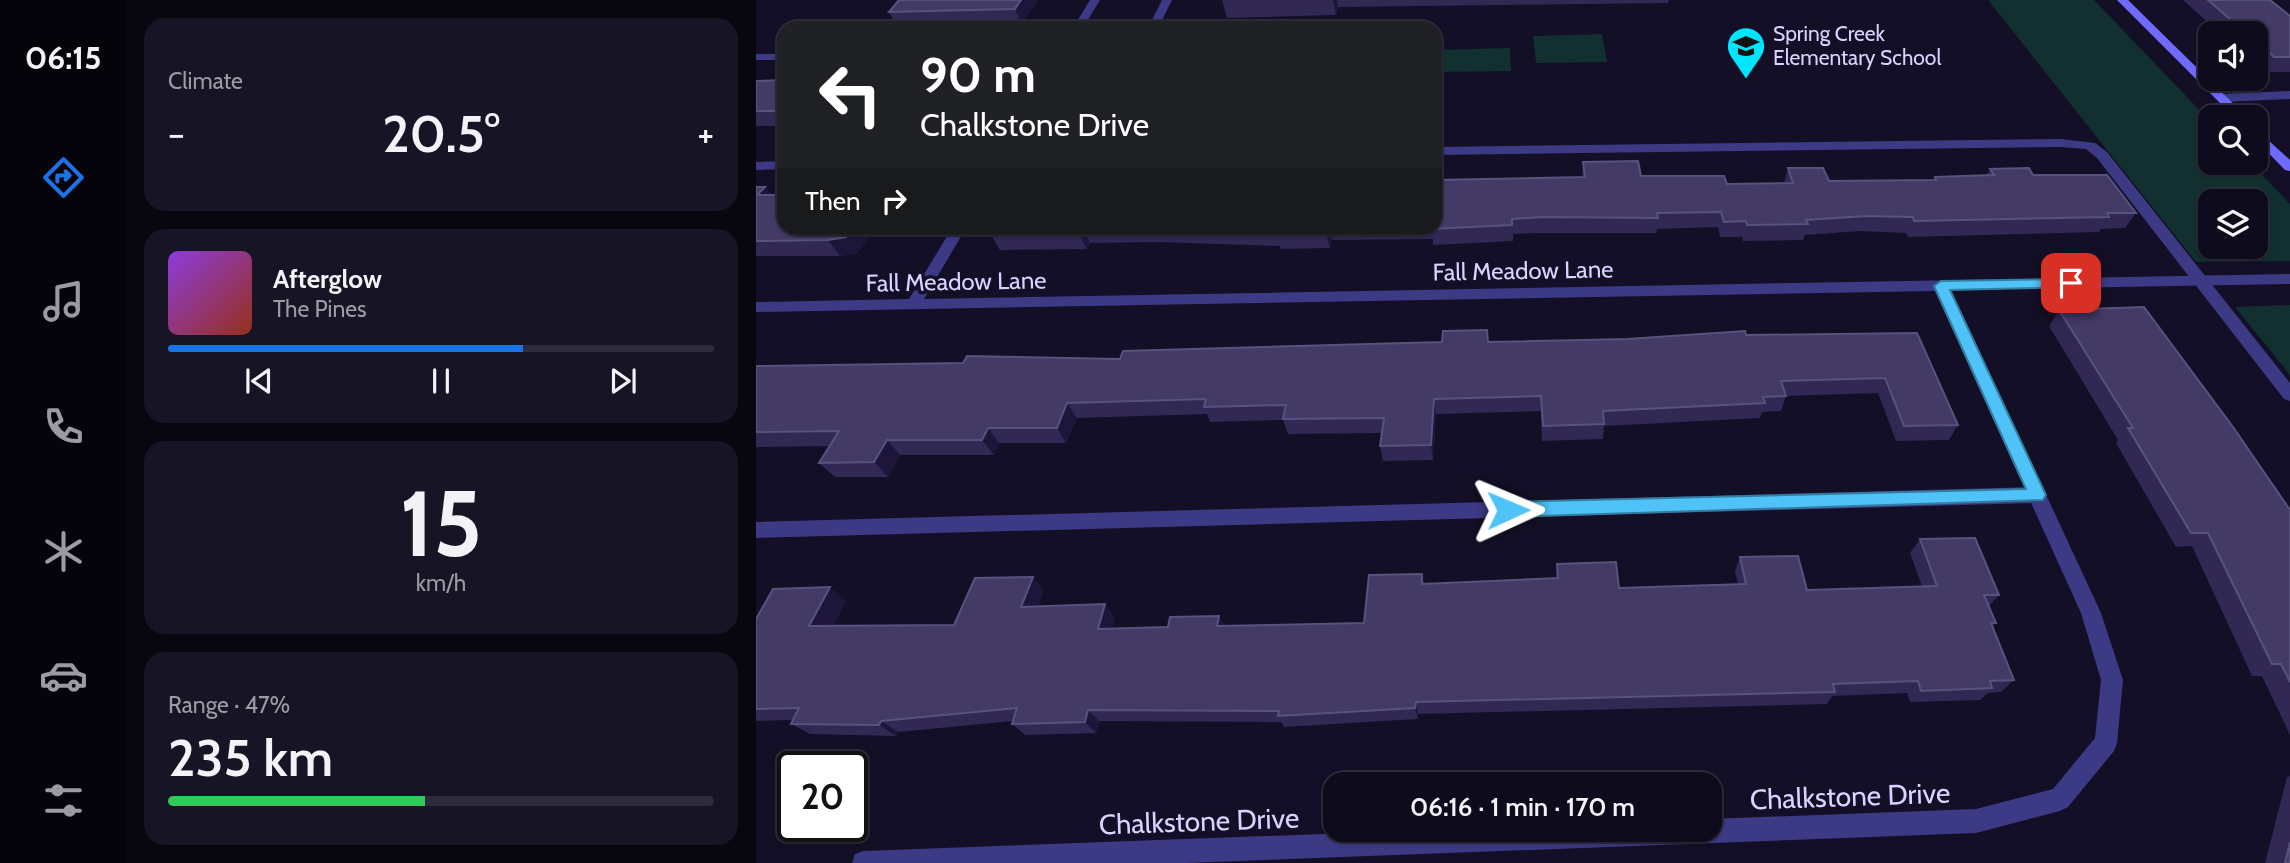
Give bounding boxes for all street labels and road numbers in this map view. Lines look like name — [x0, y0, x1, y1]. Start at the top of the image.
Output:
street label: Fall Meadow Lane — [1432, 254, 1614, 287]
street label: Fall Meadow Lane — [865, 265, 1047, 298]
street label: Chalkstone Drive — [1749, 776, 1951, 816]
street label: Chalkstone Drive — [1098, 801, 1300, 841]

